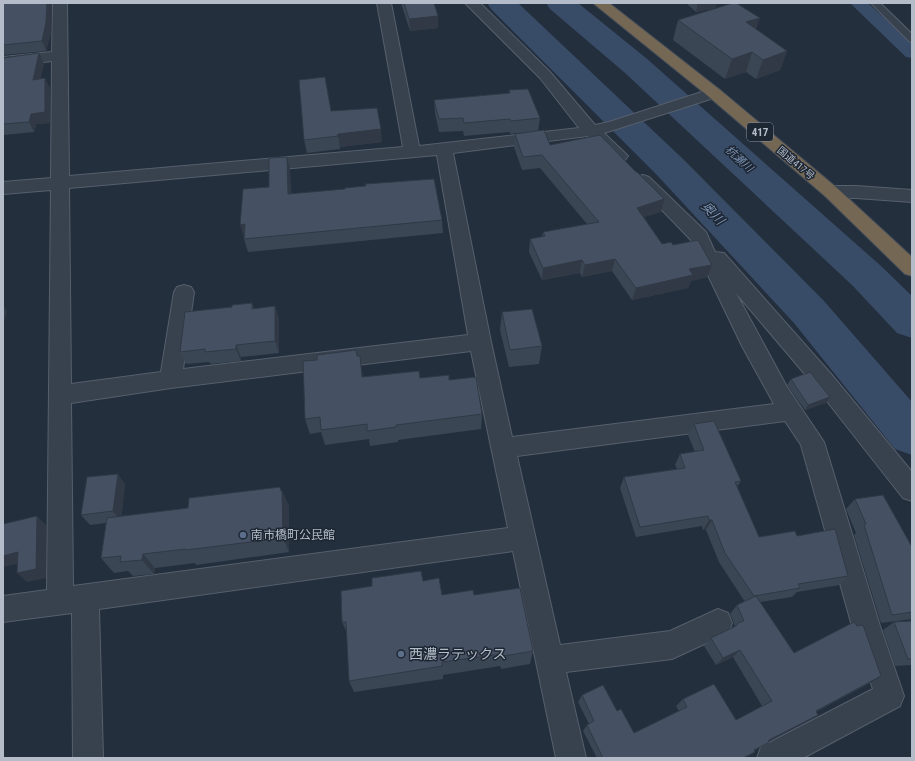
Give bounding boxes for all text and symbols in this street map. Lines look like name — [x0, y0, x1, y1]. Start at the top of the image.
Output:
road number: 417 — [747, 123, 773, 141]
water label: 杭瀬川 — [722, 143, 756, 176]
street label: 国道417号 — [775, 144, 817, 182]
water label: 奥川 — [699, 198, 729, 229]
place label: 南市橋町公民館 — [251, 528, 335, 542]
marker: 南市橋町公民館 — [238, 530, 248, 540]
place label: 西濃ラテックス — [409, 646, 507, 662]
marker: 西濃ラテックス — [396, 649, 406, 659]

